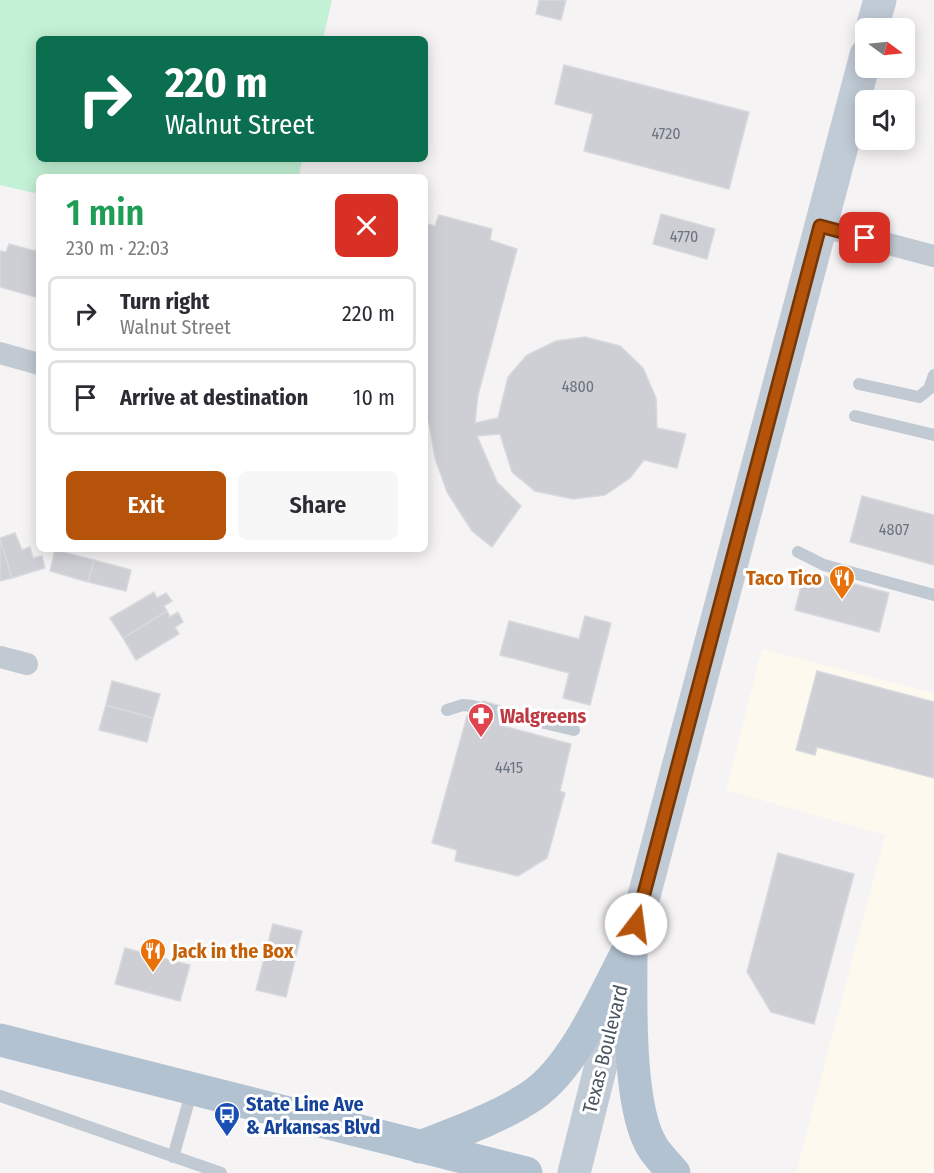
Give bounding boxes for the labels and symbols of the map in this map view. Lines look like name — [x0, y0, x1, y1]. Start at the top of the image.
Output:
north arrow — [855, 18, 915, 78]
house number: 4720 — [651, 124, 681, 143]
pin — [839, 212, 890, 263]
house number: 4770 — [670, 227, 698, 246]
house number: 4800 — [562, 377, 594, 396]
house number: 4807 — [879, 520, 910, 539]
restaurant icon: Taco Tico — [827, 563, 857, 601]
place label: Taco Tico — [746, 566, 822, 590]
pharmacy icon: Walgreens — [466, 701, 496, 739]
place label: Walgreens — [500, 704, 586, 728]
house number: 4415 — [495, 758, 523, 777]
position arrow — [604, 892, 668, 956]
restaurant icon: Jack in the Box — [138, 936, 168, 974]
place label: Jack in the Box — [171, 939, 294, 963]
street label: Texas Boulevard — [577, 982, 633, 1116]
place label: State Line Ave & Arkansas Blvd — [246, 1092, 380, 1139]
bus stop icon: State Line Ave & Arkansas Blvd — [212, 1100, 242, 1138]

